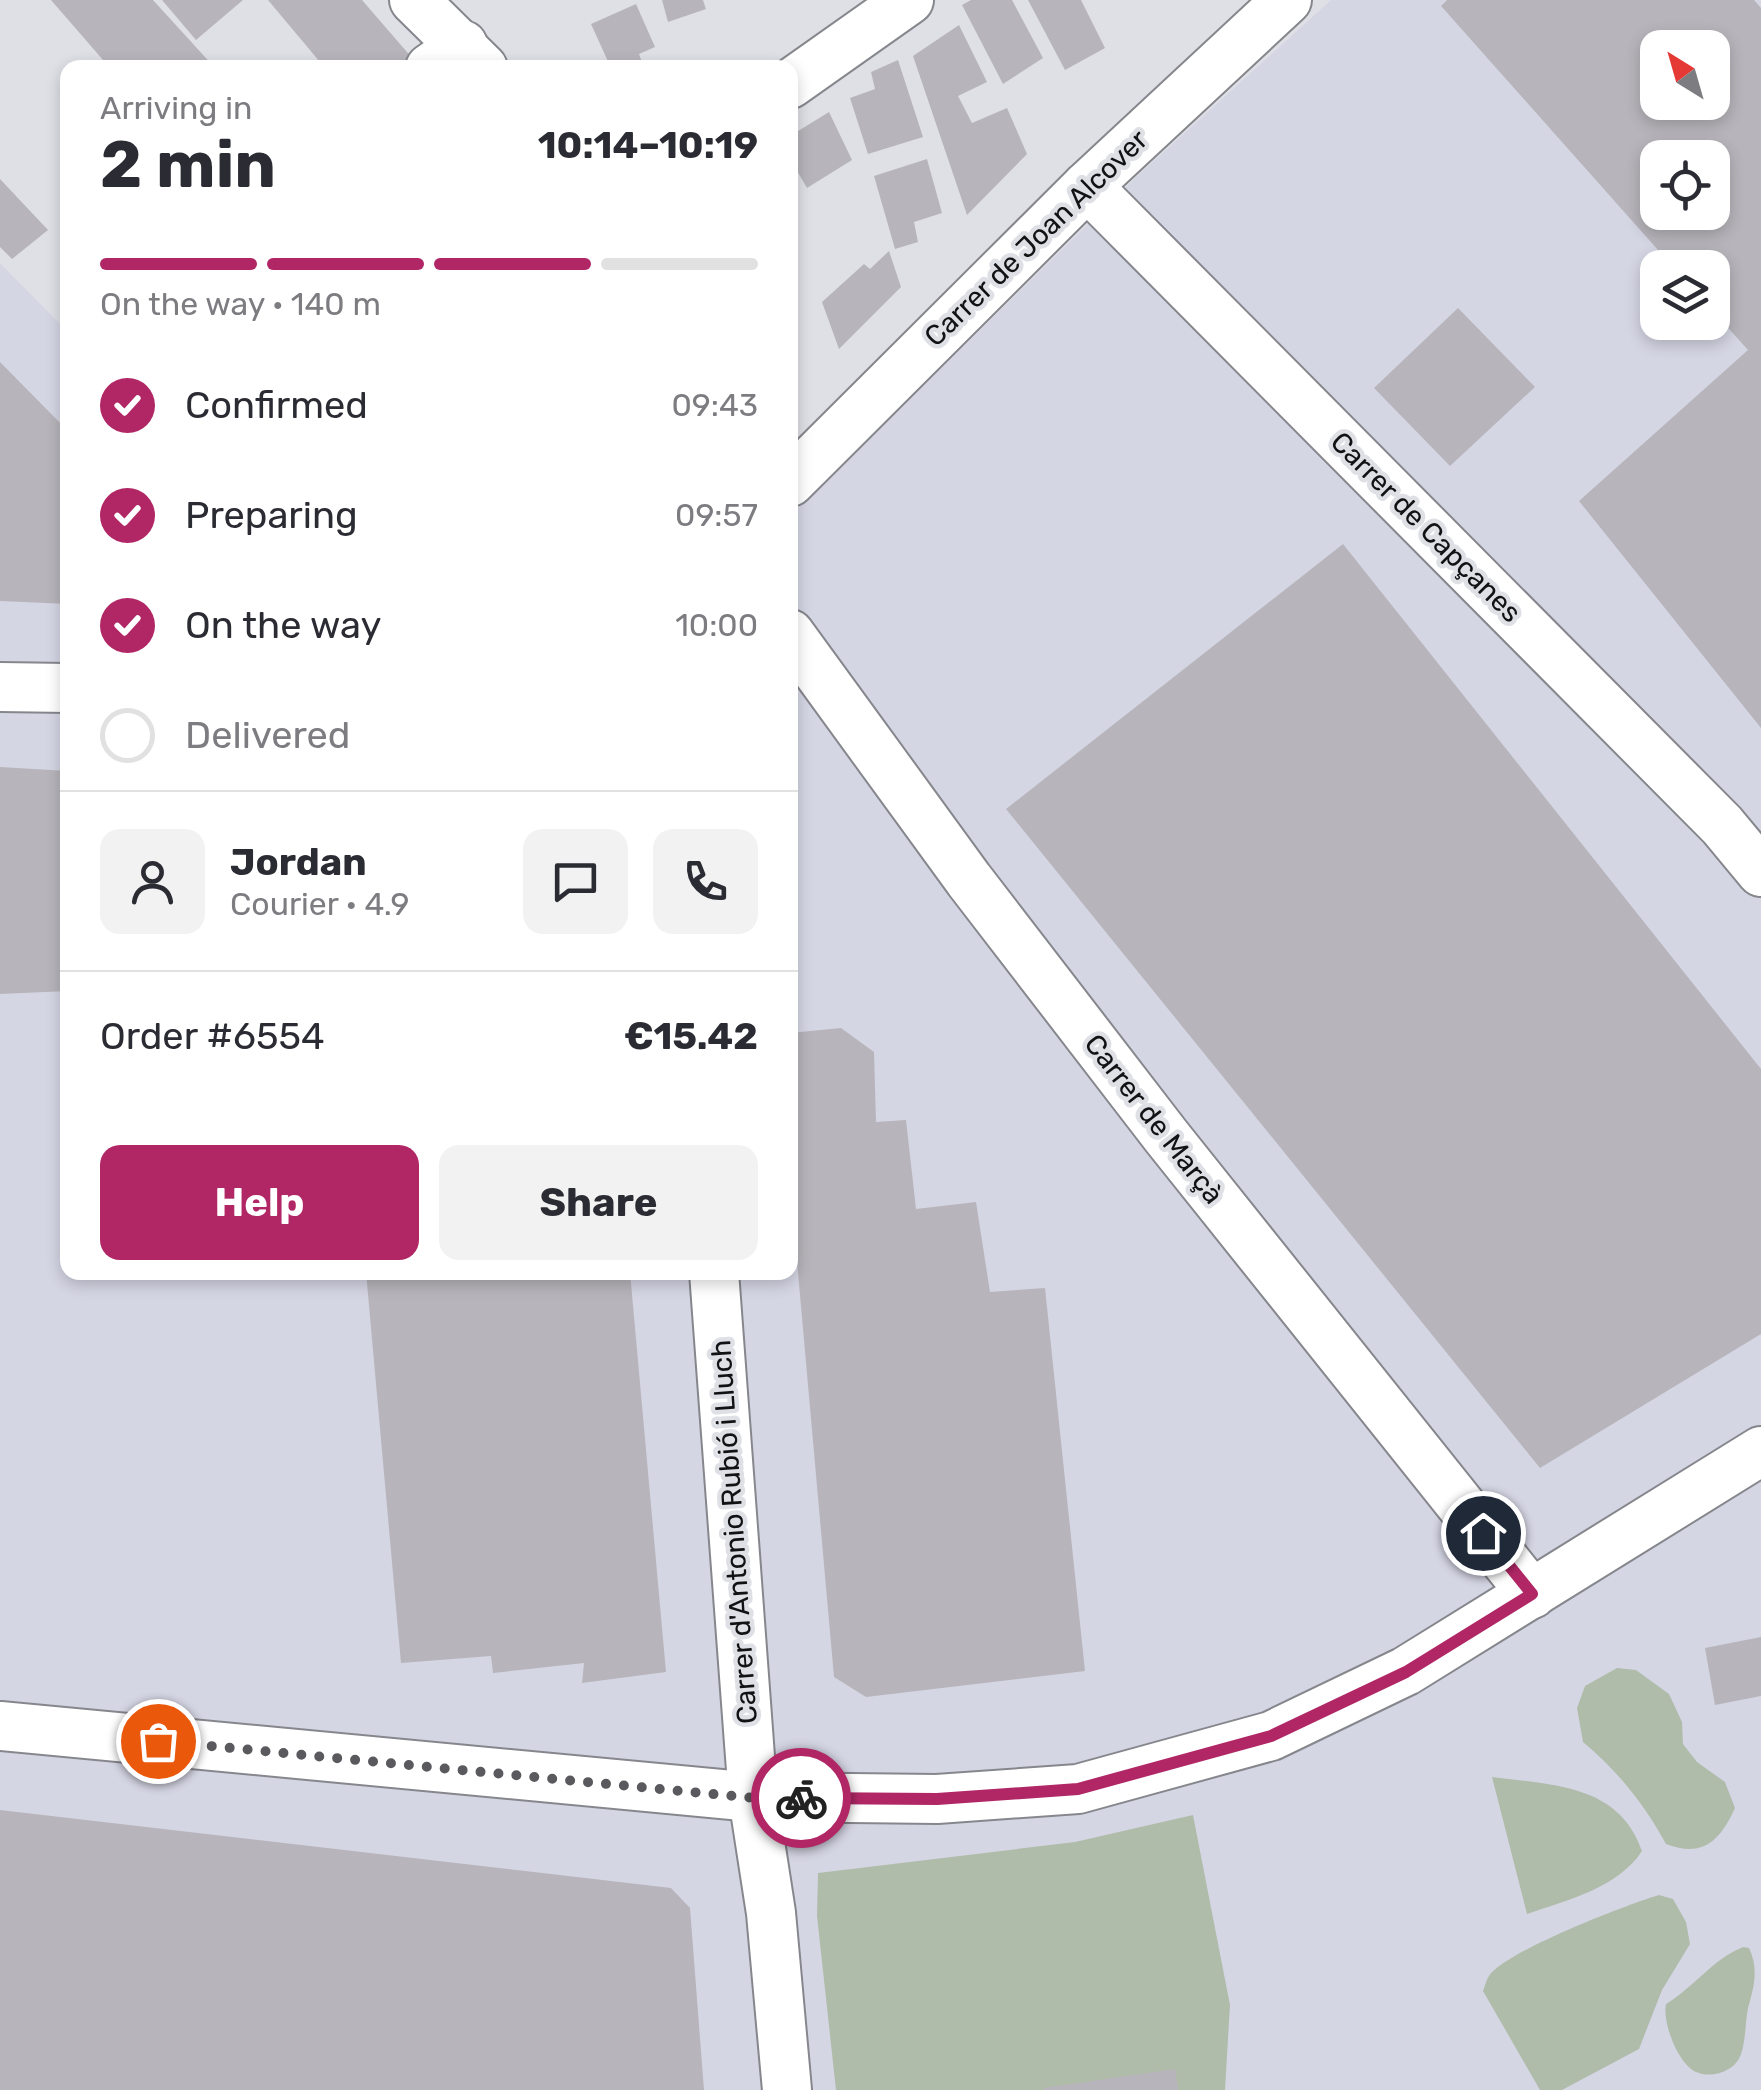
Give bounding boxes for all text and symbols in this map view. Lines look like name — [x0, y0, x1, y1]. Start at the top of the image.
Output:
north arrow — [1640, 30, 1730, 120]
map controls — [1640, 30, 1730, 340]
text: Arriving in — [100, 89, 252, 127]
text: 10:14–10:19 — [538, 122, 758, 168]
street label: Carrer de Joan Alcover — [918, 123, 1155, 353]
text: 2 min — [100, 126, 276, 203]
button: locate — [1640, 140, 1730, 230]
button: layers — [1640, 250, 1730, 340]
text: On the way · 140 m — [100, 285, 381, 323]
icon: check — [100, 378, 155, 433]
text: Confirmed — [185, 382, 368, 428]
text: 09:43 — [671, 386, 758, 424]
street label: Carrer de Capçanes — [1324, 425, 1528, 629]
icon: check — [100, 488, 155, 543]
text: Preparing — [185, 492, 358, 538]
text: 09:57 — [675, 496, 758, 534]
icon: check — [100, 598, 155, 653]
text: On the way — [185, 602, 381, 648]
text: 10:00 — [675, 606, 758, 644]
text: Delivered — [185, 712, 350, 758]
button: person — [100, 829, 205, 934]
button: chat — [523, 829, 628, 934]
button: phone — [653, 829, 758, 934]
text: Jordan — [230, 839, 367, 885]
text: Courier · 4.9 — [230, 885, 409, 923]
text: Order #6554 — [100, 1013, 325, 1059]
text: €15.42 — [624, 1013, 758, 1059]
street label: Carrer de Marçà — [1078, 1028, 1230, 1210]
button: Help — [100, 1145, 419, 1260]
button: Share — [439, 1145, 758, 1260]
street label: Carrer d'Antonio Rubió i Lluch — [704, 1339, 764, 1725]
pin — [1441, 1491, 1526, 1576]
icon: home — [1456, 1506, 1511, 1561]
pin — [116, 1699, 201, 1784]
icon: bag — [131, 1714, 186, 1769]
courier — [751, 1748, 851, 1848]
icon: bike — [774, 1771, 829, 1826]

